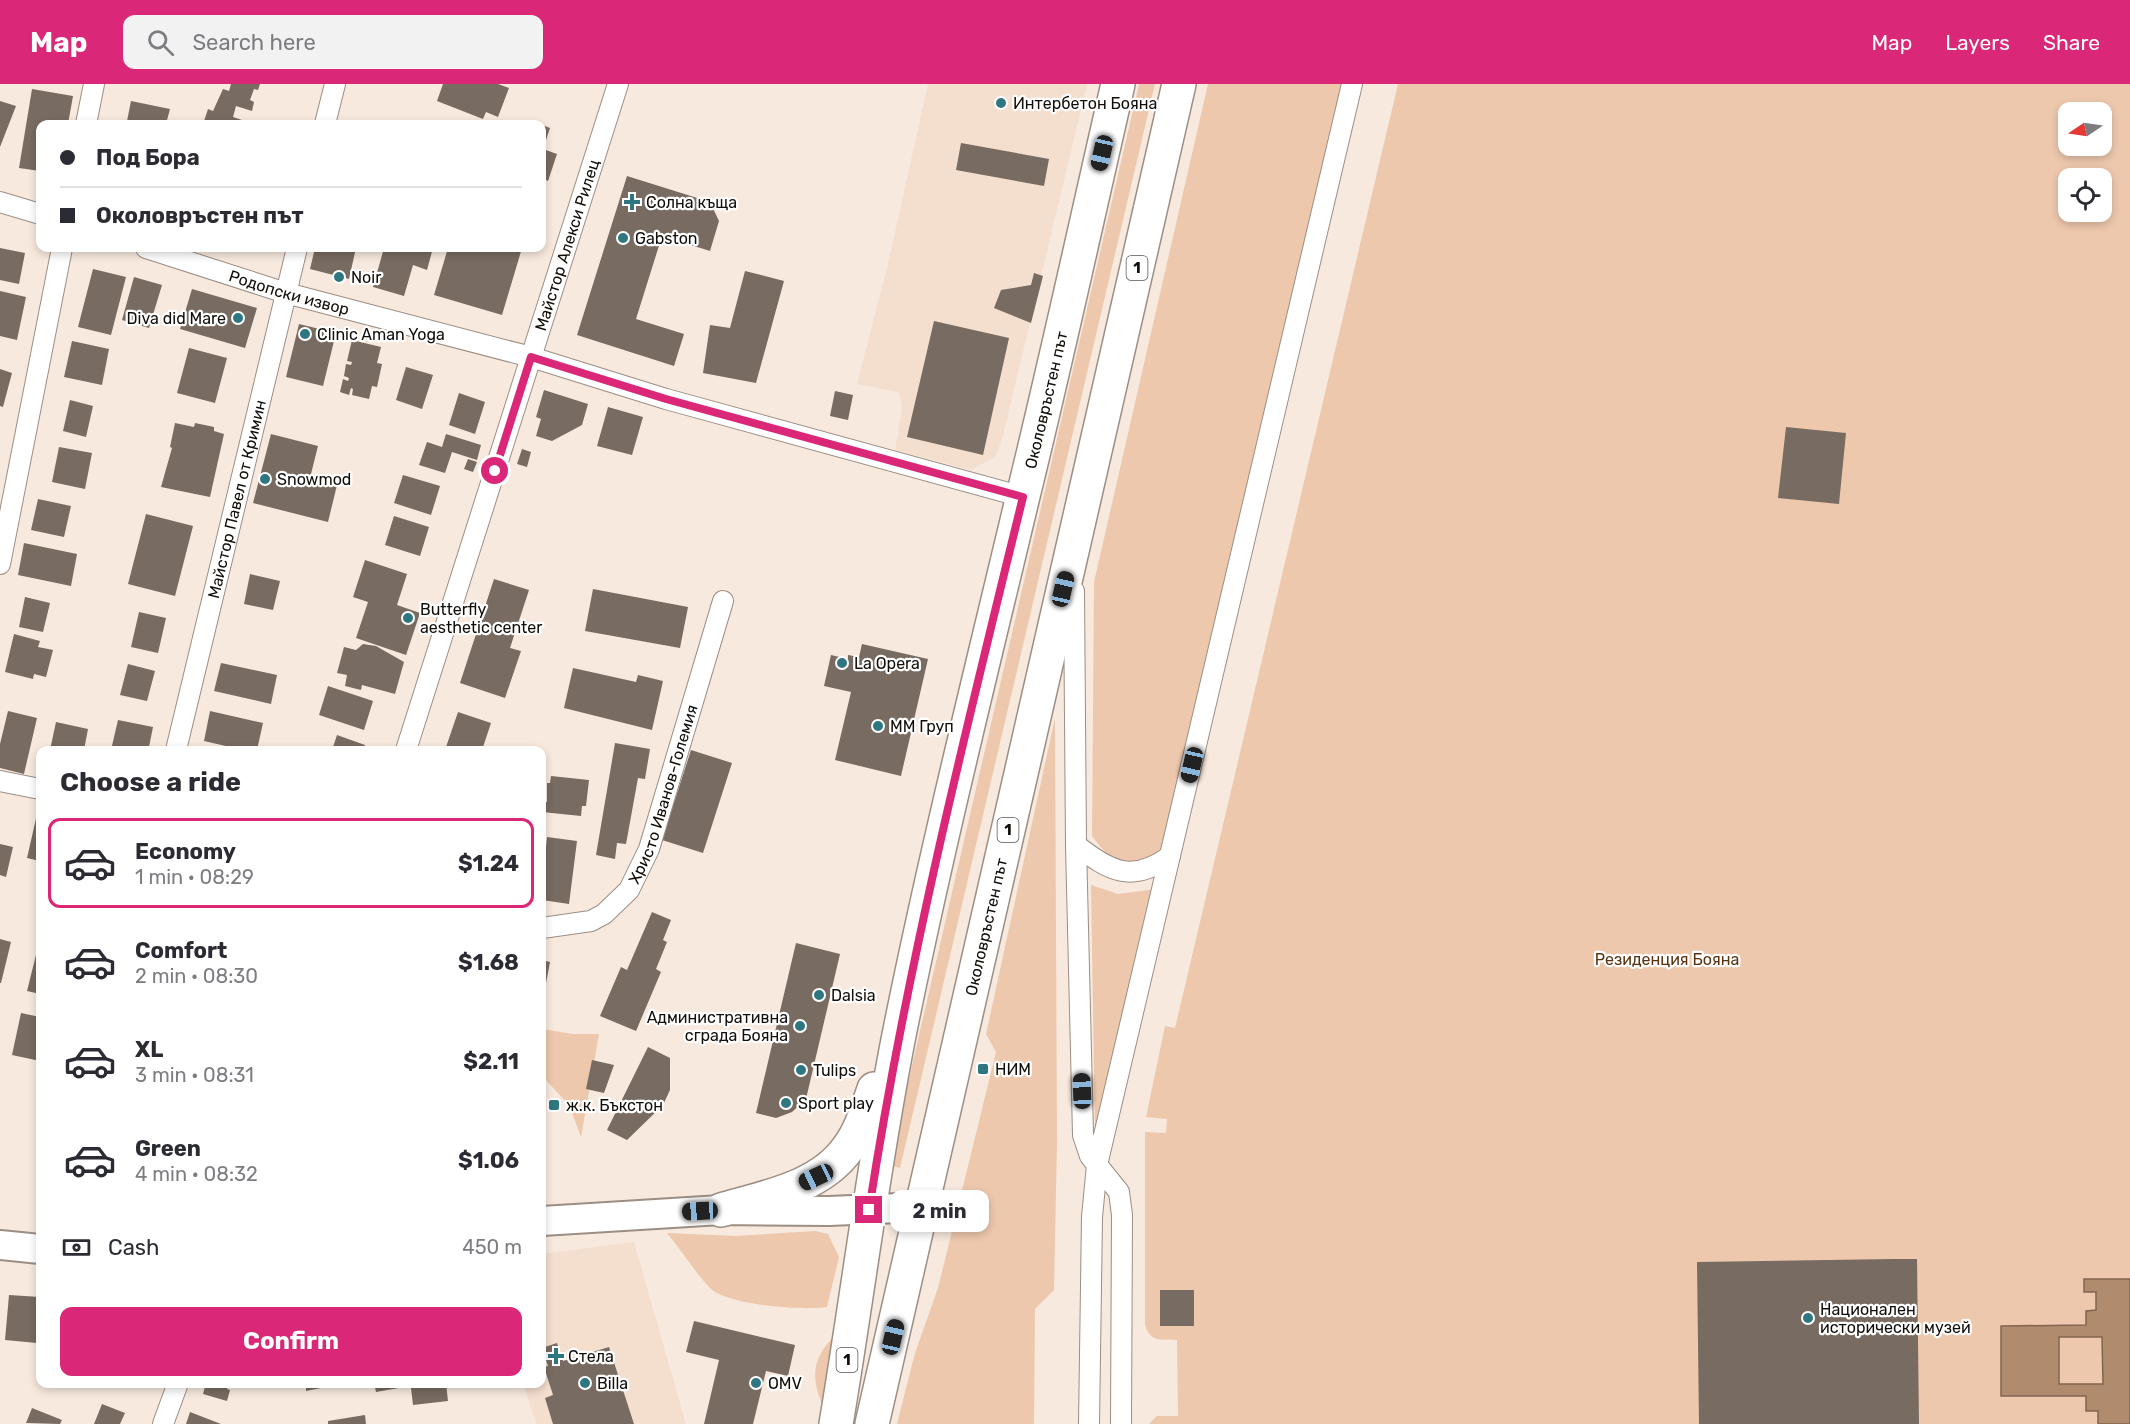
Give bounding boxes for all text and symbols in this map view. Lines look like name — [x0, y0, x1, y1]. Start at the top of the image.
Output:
search box — [123, 15, 543, 69]
text: Map — [30, 26, 87, 59]
icon: search — [144, 26, 177, 59]
text: Search here — [192, 29, 316, 56]
text: Map — [1871, 30, 1912, 55]
text: Layers — [1945, 30, 2010, 55]
text: Share — [2043, 30, 2100, 55]
place label: Интербетон Бояна — [1013, 94, 1157, 113]
marker: Интербетон Бояна — [994, 96, 1008, 110]
north arrow — [2058, 102, 2112, 156]
map controls — [2058, 102, 2112, 222]
car — [1089, 133, 1115, 173]
text: Под Бора — [96, 144, 200, 171]
street label: Майстор Алекси Рилец — [531, 157, 603, 333]
button: locate — [2058, 168, 2112, 222]
marker: Солна къща — [623, 193, 641, 211]
place label: Солна къща — [646, 193, 737, 212]
text: Околовръстен път — [96, 202, 303, 229]
place label: Gabston — [635, 229, 698, 248]
marker: Gabston — [616, 231, 630, 245]
road number: 1 — [1126, 256, 1148, 280]
street label: Родопски извор — [227, 266, 351, 319]
place label: Noir — [351, 268, 381, 287]
marker: Noir — [332, 270, 346, 284]
place label: Diva did Mare — [127, 309, 226, 328]
marker: Diva did Mare — [231, 311, 245, 325]
place label: Clinic Aman Yoga — [317, 325, 445, 344]
marker: Clinic Aman Yoga — [298, 327, 312, 341]
street label: Околовръстен път — [1020, 329, 1071, 471]
street label: Майстор Павел от Кримин — [203, 398, 270, 600]
route start — [481, 457, 508, 484]
place label: Snowmod — [277, 470, 351, 489]
marker: Snowmod — [258, 472, 272, 486]
car — [1050, 569, 1076, 609]
place label: Butterfly aesthetic center — [420, 600, 542, 637]
marker: Butterfly aesthetic center — [401, 611, 415, 625]
place label: La Opera — [854, 654, 920, 673]
marker: La Opera — [835, 656, 849, 670]
street label: Христо Иванов-Големия — [624, 702, 701, 887]
place label: ММ Груп — [890, 717, 954, 736]
marker: ММ Груп — [871, 719, 885, 733]
car — [1179, 745, 1205, 785]
text: Choose a ride — [60, 766, 241, 798]
road number: 1 — [998, 818, 1018, 842]
icon: car — [63, 836, 117, 890]
text: Economy — [135, 838, 236, 865]
text: $1.24 — [458, 850, 519, 877]
street label: Околовръстен път — [961, 856, 1011, 998]
text: 1 min · 08:29 — [135, 865, 254, 889]
icon: car — [63, 935, 117, 989]
text: Comfort — [135, 937, 227, 964]
text: $1.68 — [458, 949, 519, 976]
park label: Резиденция Бояна — [1595, 950, 1739, 969]
text: 2 min · 08:30 — [135, 964, 258, 988]
place label: Dalsia — [831, 986, 876, 1005]
marker: Dalsia — [812, 988, 826, 1002]
place label: Административна сграда Бояна — [647, 1008, 788, 1045]
marker: Административна сграда Бояна — [793, 1019, 807, 1033]
icon: car — [63, 1034, 117, 1088]
text: XL — [135, 1036, 163, 1063]
text: $2.11 — [463, 1048, 519, 1075]
place label: НИМ — [995, 1060, 1031, 1079]
place label: Tulips — [813, 1061, 856, 1080]
marker: НИМ — [976, 1062, 990, 1076]
text: 3 min · 08:31 — [135, 1063, 254, 1087]
marker: Tulips — [794, 1063, 808, 1077]
car — [1072, 1073, 1092, 1109]
place label: Sport play — [798, 1094, 874, 1113]
place label: ж.к. Бъкстон — [566, 1096, 663, 1115]
marker: Sport play — [779, 1096, 793, 1110]
marker: ж.к. Бъкстон — [547, 1098, 561, 1112]
icon: car — [63, 1133, 117, 1187]
text: Green — [135, 1135, 201, 1162]
text: $1.06 — [458, 1147, 519, 1174]
car — [796, 1161, 836, 1193]
text: 4 min · 08:32 — [135, 1162, 258, 1186]
callout: 2 min — [890, 1189, 989, 1231]
route end — [855, 1196, 882, 1223]
text: 2 min — [912, 1199, 967, 1223]
car — [682, 1201, 718, 1221]
icon: cash — [60, 1231, 93, 1264]
text: Cash — [108, 1234, 159, 1261]
text: 450 m — [462, 1235, 522, 1259]
place label: Национален исторически музей — [1820, 1300, 1971, 1337]
button: Confirm — [60, 1307, 522, 1376]
marker: Национален исторически музей — [1801, 1311, 1815, 1325]
car — [880, 1317, 906, 1357]
place label: Стела — [568, 1347, 614, 1366]
road number: 1 — [836, 1348, 858, 1372]
marker: Стела — [549, 1349, 563, 1363]
place label: Billa — [597, 1374, 628, 1393]
place label: OMV — [768, 1374, 802, 1393]
marker: Billa — [578, 1376, 592, 1390]
marker: OMV — [749, 1376, 763, 1390]

